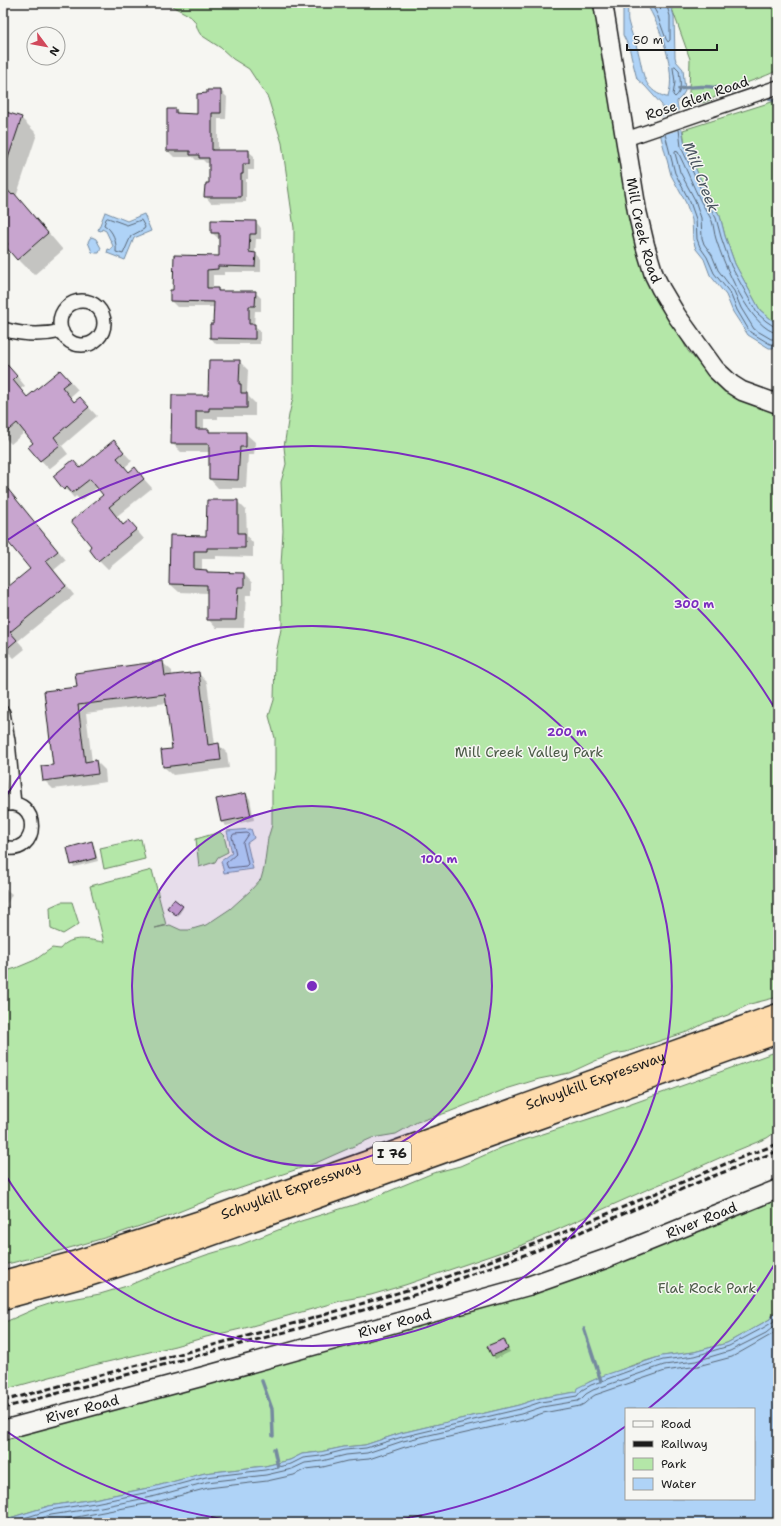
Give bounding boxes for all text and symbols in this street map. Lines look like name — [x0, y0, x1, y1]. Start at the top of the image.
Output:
north arrow — [26, 26, 66, 66]
scale bar — [627, 26, 717, 52]
text: 50 m — [633, 32, 663, 48]
text: N — [45, 43, 63, 59]
street label: Rose Glen Road — [643, 72, 751, 124]
water label: Mill Creek — [678, 139, 724, 216]
street label: Mill Creek Road — [623, 176, 666, 286]
text: 300 m — [674, 596, 714, 612]
text: 200 m — [547, 724, 587, 740]
park label: Mill Creek Valley Park — [455, 743, 603, 761]
text: 100 m — [421, 851, 458, 867]
centre of rings — [305, 979, 319, 993]
street label: Schuylkill Expressway — [523, 1047, 668, 1114]
road number: I 76 — [373, 1142, 411, 1164]
street label: Schuylkill Expressway — [218, 1157, 363, 1223]
street label: River Road — [663, 1198, 740, 1242]
park label: Flat Rock Park — [658, 1279, 756, 1297]
street label: River Road — [356, 1304, 433, 1342]
street label: River Road — [44, 1390, 121, 1427]
legend — [625, 1408, 755, 1500]
text: Road — [661, 1416, 692, 1432]
text: Railway — [661, 1436, 708, 1452]
text: Park — [661, 1456, 687, 1472]
text: Water — [661, 1476, 697, 1492]

